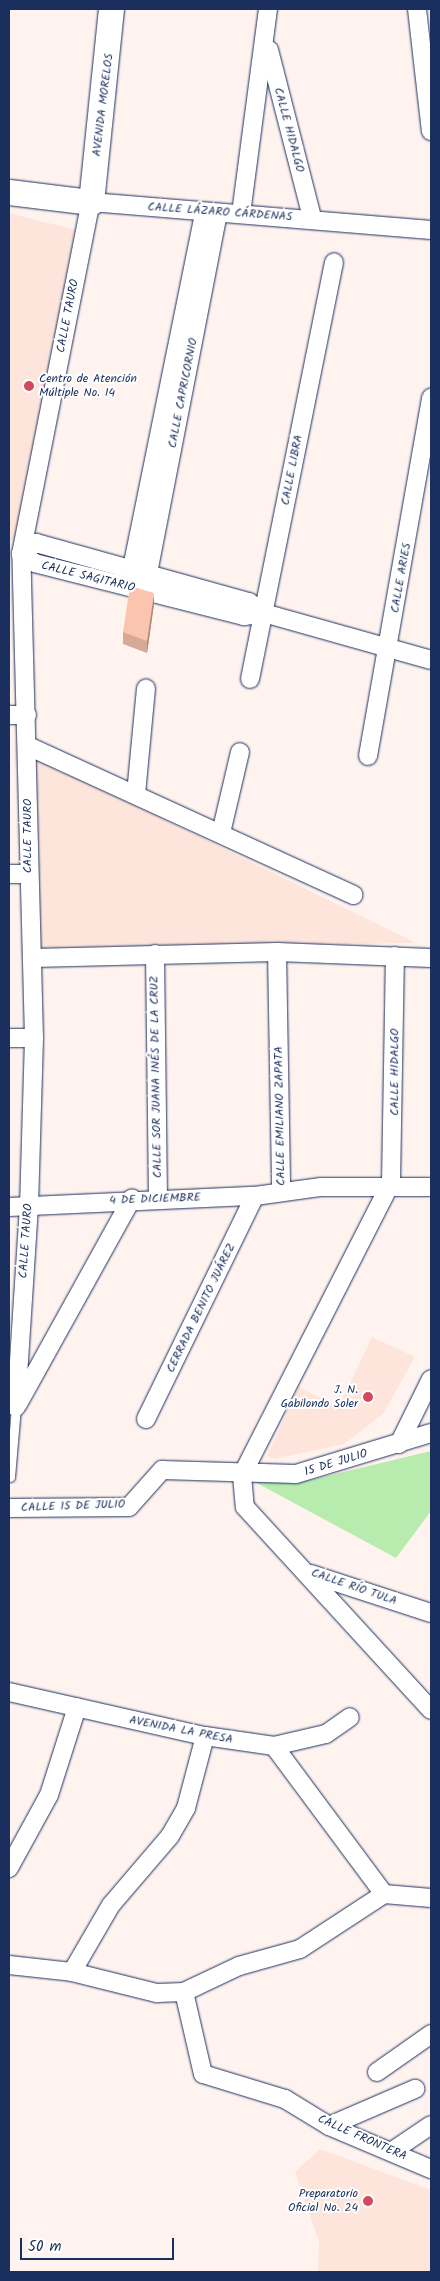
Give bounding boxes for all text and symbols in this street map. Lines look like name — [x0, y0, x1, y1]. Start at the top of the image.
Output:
street label: AVENIDA MORELOS — [90, 53, 116, 157]
street label: CALLE HIDALGO — [271, 86, 307, 174]
street label: CALLE LÁZARO CÁRDENAS — [147, 200, 293, 224]
street label: CALLE TAURO — [54, 278, 82, 354]
street label: CALLE CAPRICORNIO — [165, 337, 201, 449]
place label: Centro de Atención Múltiple No. 14 — [39, 372, 137, 400]
marker: Centro de Atención Múltiple No. 14 — [23, 380, 35, 392]
street label: CALLE LIBRA — [278, 433, 306, 507]
street label: CALLE ARIES — [388, 542, 414, 614]
street label: CALLE SAGITARIO — [40, 558, 136, 596]
street label: CALLE TAURO — [21, 799, 35, 873]
street label: CALLE SOR JUANA INÉS DE LA CRUZ — [147, 976, 165, 1178]
street label: CALLE HIDALGO — [388, 1028, 402, 1116]
street label: CALLE EMILIANO ZAPATA — [272, 1046, 288, 1186]
street label: 4 DE DICIEMBRE — [109, 1190, 201, 1208]
street label: CALLE TAURO — [16, 1203, 36, 1279]
street label: CERRADA BENITO JUÁREZ — [163, 1241, 239, 1375]
place label: J. N. Gabilondo Soler — [281, 1383, 358, 1411]
marker: J. N. Gabilondo Soler — [362, 1391, 374, 1403]
street label: 15 DE JULIO — [303, 1447, 369, 1479]
street label: CALLE 15 DE JULIO — [21, 1497, 125, 1515]
street label: CALLE RÍO TULA — [309, 1566, 399, 1608]
street label: AVENIDA LA PRESA — [128, 1713, 234, 1747]
street label: CALLE FRONTERA — [315, 2112, 409, 2164]
place label: Preparatorio Oficial No. 24 — [288, 2187, 358, 2215]
marker: Preparatorio Oficial No. 24 — [362, 2195, 374, 2207]
scale bar — [22, 2228, 176, 2260]
text: 50 m — [28, 2235, 62, 2259]

